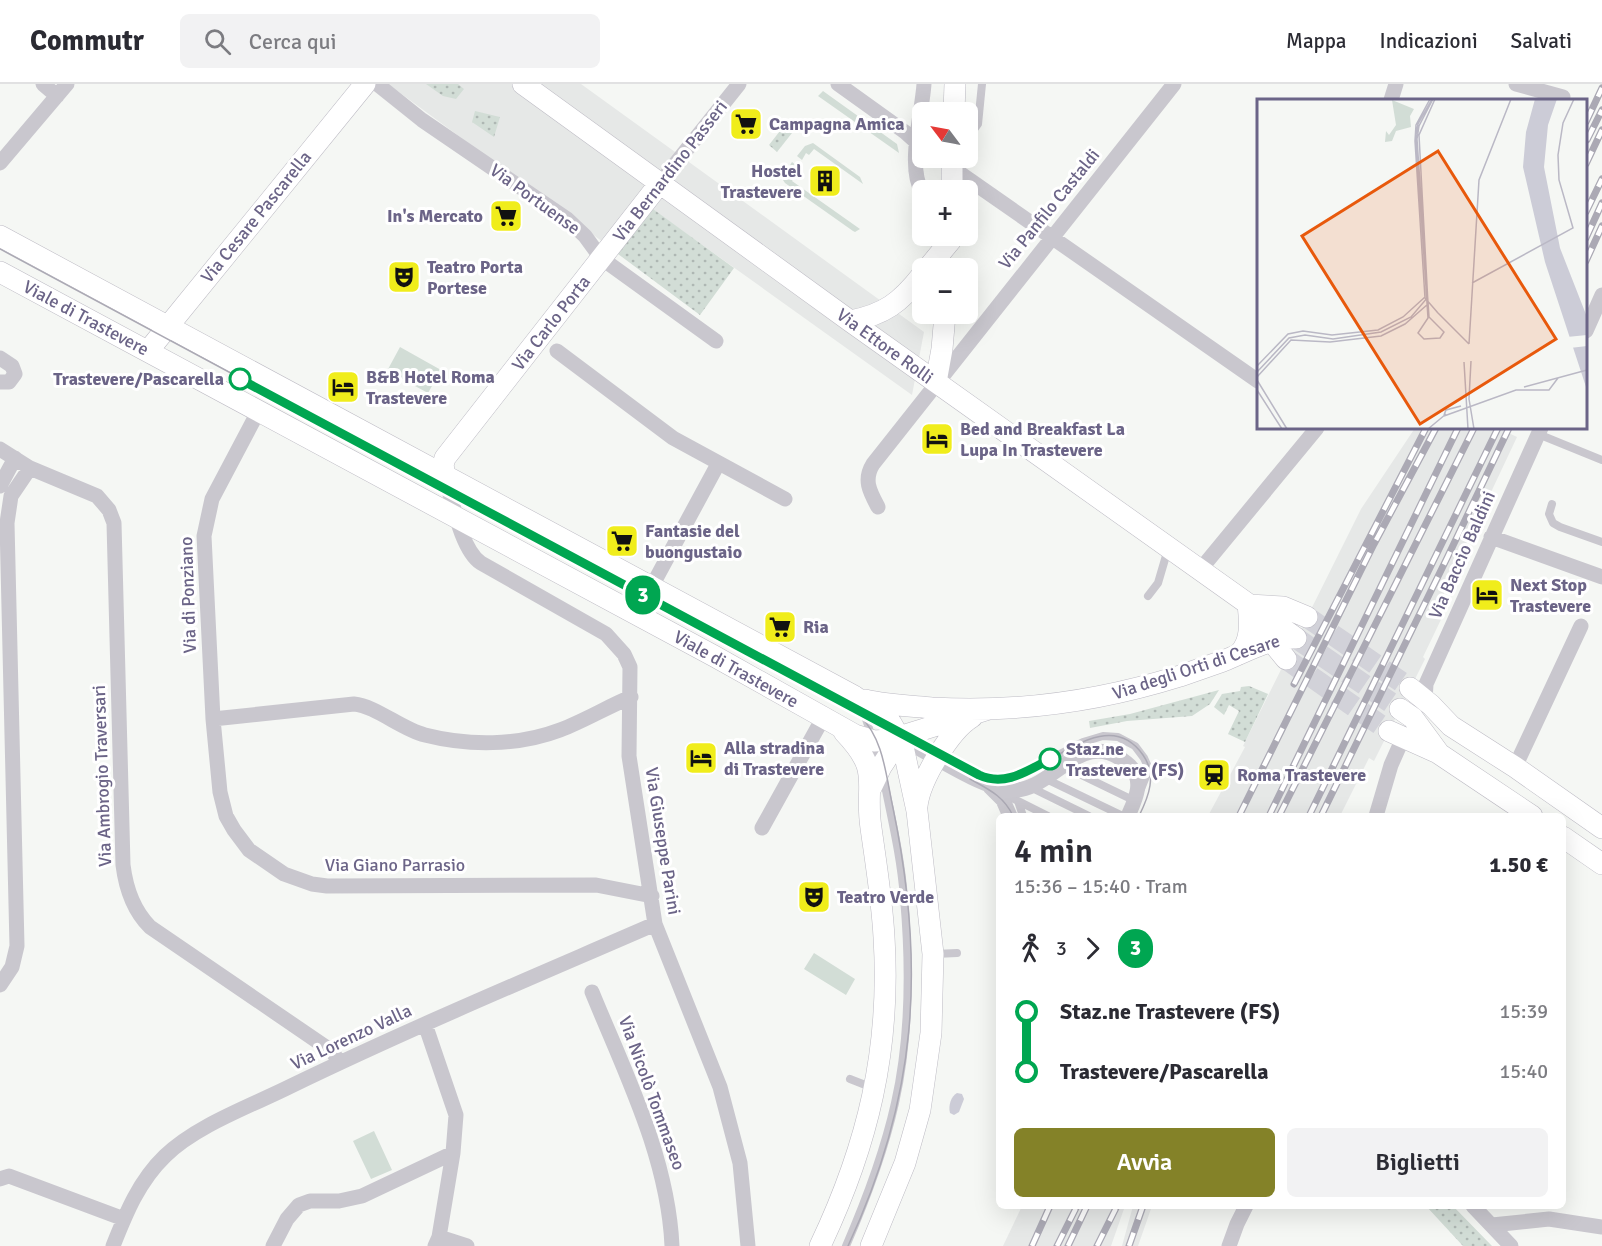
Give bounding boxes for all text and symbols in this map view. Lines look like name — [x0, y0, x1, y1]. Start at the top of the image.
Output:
search box — [180, 14, 600, 68]
text: Commutr — [30, 24, 144, 58]
icon: search — [201, 25, 234, 58]
text: Cerca qui — [249, 28, 337, 55]
text: Mappa — [1286, 28, 1347, 54]
text: Indicazioni — [1380, 28, 1478, 54]
text: Salvati — [1511, 28, 1572, 54]
street label: Via Bernardino Passeri — [608, 96, 732, 246]
inset map — [1257, 99, 1587, 429]
north arrow — [912, 102, 978, 168]
map controls — [912, 102, 978, 324]
supermarket icon: Campagna Amica — [728, 106, 764, 142]
place label: Campagna Amica — [769, 113, 904, 135]
street label: Via Panfilo Castaldi — [994, 144, 1104, 274]
street label: Via Cesare Pascarella — [196, 147, 316, 287]
street label: Via Portuense — [486, 159, 584, 239]
place label: Hostel Trastevere — [721, 160, 802, 203]
building icon: Hostel Trastevere — [807, 163, 843, 199]
button: + — [912, 180, 978, 246]
supermarket icon: In's Mercato — [488, 198, 524, 234]
place label: In's Mercato — [387, 205, 483, 227]
place label: Teatro Porta Portese — [427, 256, 523, 299]
button: − — [912, 258, 978, 324]
theatre icon: Teatro Porta Portese — [386, 259, 422, 295]
street label: Via Carlo Porta — [507, 271, 595, 375]
street label: Viale di Trastevere — [19, 276, 153, 360]
street label: Via Ettore Rolli — [832, 303, 938, 389]
place label: B&B Hotel Roma Trastevere — [366, 366, 495, 409]
place label: Trastevere/Pascarella — [53, 368, 224, 390]
marker: Trastevere/Pascarella — [229, 368, 251, 390]
hotel icon: B&B Hotel Roma Trastevere — [325, 369, 361, 405]
place label: Bed and Breakfast La Lupa In Trastevere — [960, 418, 1125, 461]
hotel icon: Bed and Breakfast La Lupa In Trastevere — [919, 421, 955, 457]
street label: Via Baccio Baldini — [1424, 488, 1500, 622]
place label: Fantasie del buongustaio — [645, 520, 742, 563]
supermarket icon: Fantasie del buongustaio — [604, 523, 640, 559]
street label: Via di Ponziano — [175, 536, 201, 654]
place label: Next Stop Trastevere — [1510, 574, 1591, 617]
line badge: 3 — [624, 576, 662, 614]
hotel icon: Next Stop Trastevere — [1469, 577, 1505, 613]
text: 3 — [637, 582, 649, 608]
supermarket icon: Ria — [762, 609, 798, 645]
place label: Ria — [803, 616, 829, 638]
street label: Viale di Trastevere — [670, 626, 802, 712]
street label: Via degli Orti di Cesare — [1109, 630, 1283, 704]
street label: Via Ambrogio Traversari — [88, 685, 116, 867]
place label: Alla stradina di Trastevere — [724, 737, 825, 780]
place label: Staz.ne Trastevere (FS) — [1066, 738, 1184, 781]
hotel icon: Alla stradina di Trastevere — [683, 740, 719, 776]
marker: Staz.ne Trastevere (FS) — [1039, 748, 1061, 770]
station icon: Roma Trastevere — [1196, 757, 1232, 793]
place label: Roma Trastevere — [1237, 764, 1366, 786]
street label: Via Giuseppe Parini — [640, 766, 686, 916]
text: 4 min — [1014, 831, 1093, 872]
text: 1.50 € — [1489, 851, 1548, 878]
street label: Via Giano Parrasio — [325, 854, 465, 876]
text: 15:36 – 15:40 · Tram — [1014, 874, 1188, 899]
theatre icon: Teatro Verde — [796, 879, 832, 915]
place label: Teatro Verde — [837, 886, 934, 908]
icon: walk — [1014, 932, 1047, 965]
icon: forward — [1076, 932, 1109, 965]
text: 3 — [1130, 935, 1141, 961]
text: 3 — [1056, 936, 1067, 961]
text: Staz.ne Trastevere (FS) — [1060, 998, 1280, 1025]
street label: Via Lorenzo Valla — [287, 999, 415, 1075]
text: 15:39 — [1499, 999, 1548, 1024]
street label: Via Nicolò Tommaseo — [614, 1013, 690, 1173]
text: Trastevere/Pascarella — [1060, 1058, 1269, 1085]
text: 15:40 — [1499, 1059, 1548, 1084]
button: Avvia — [1014, 1128, 1275, 1197]
button: Biglietti — [1287, 1128, 1548, 1197]

